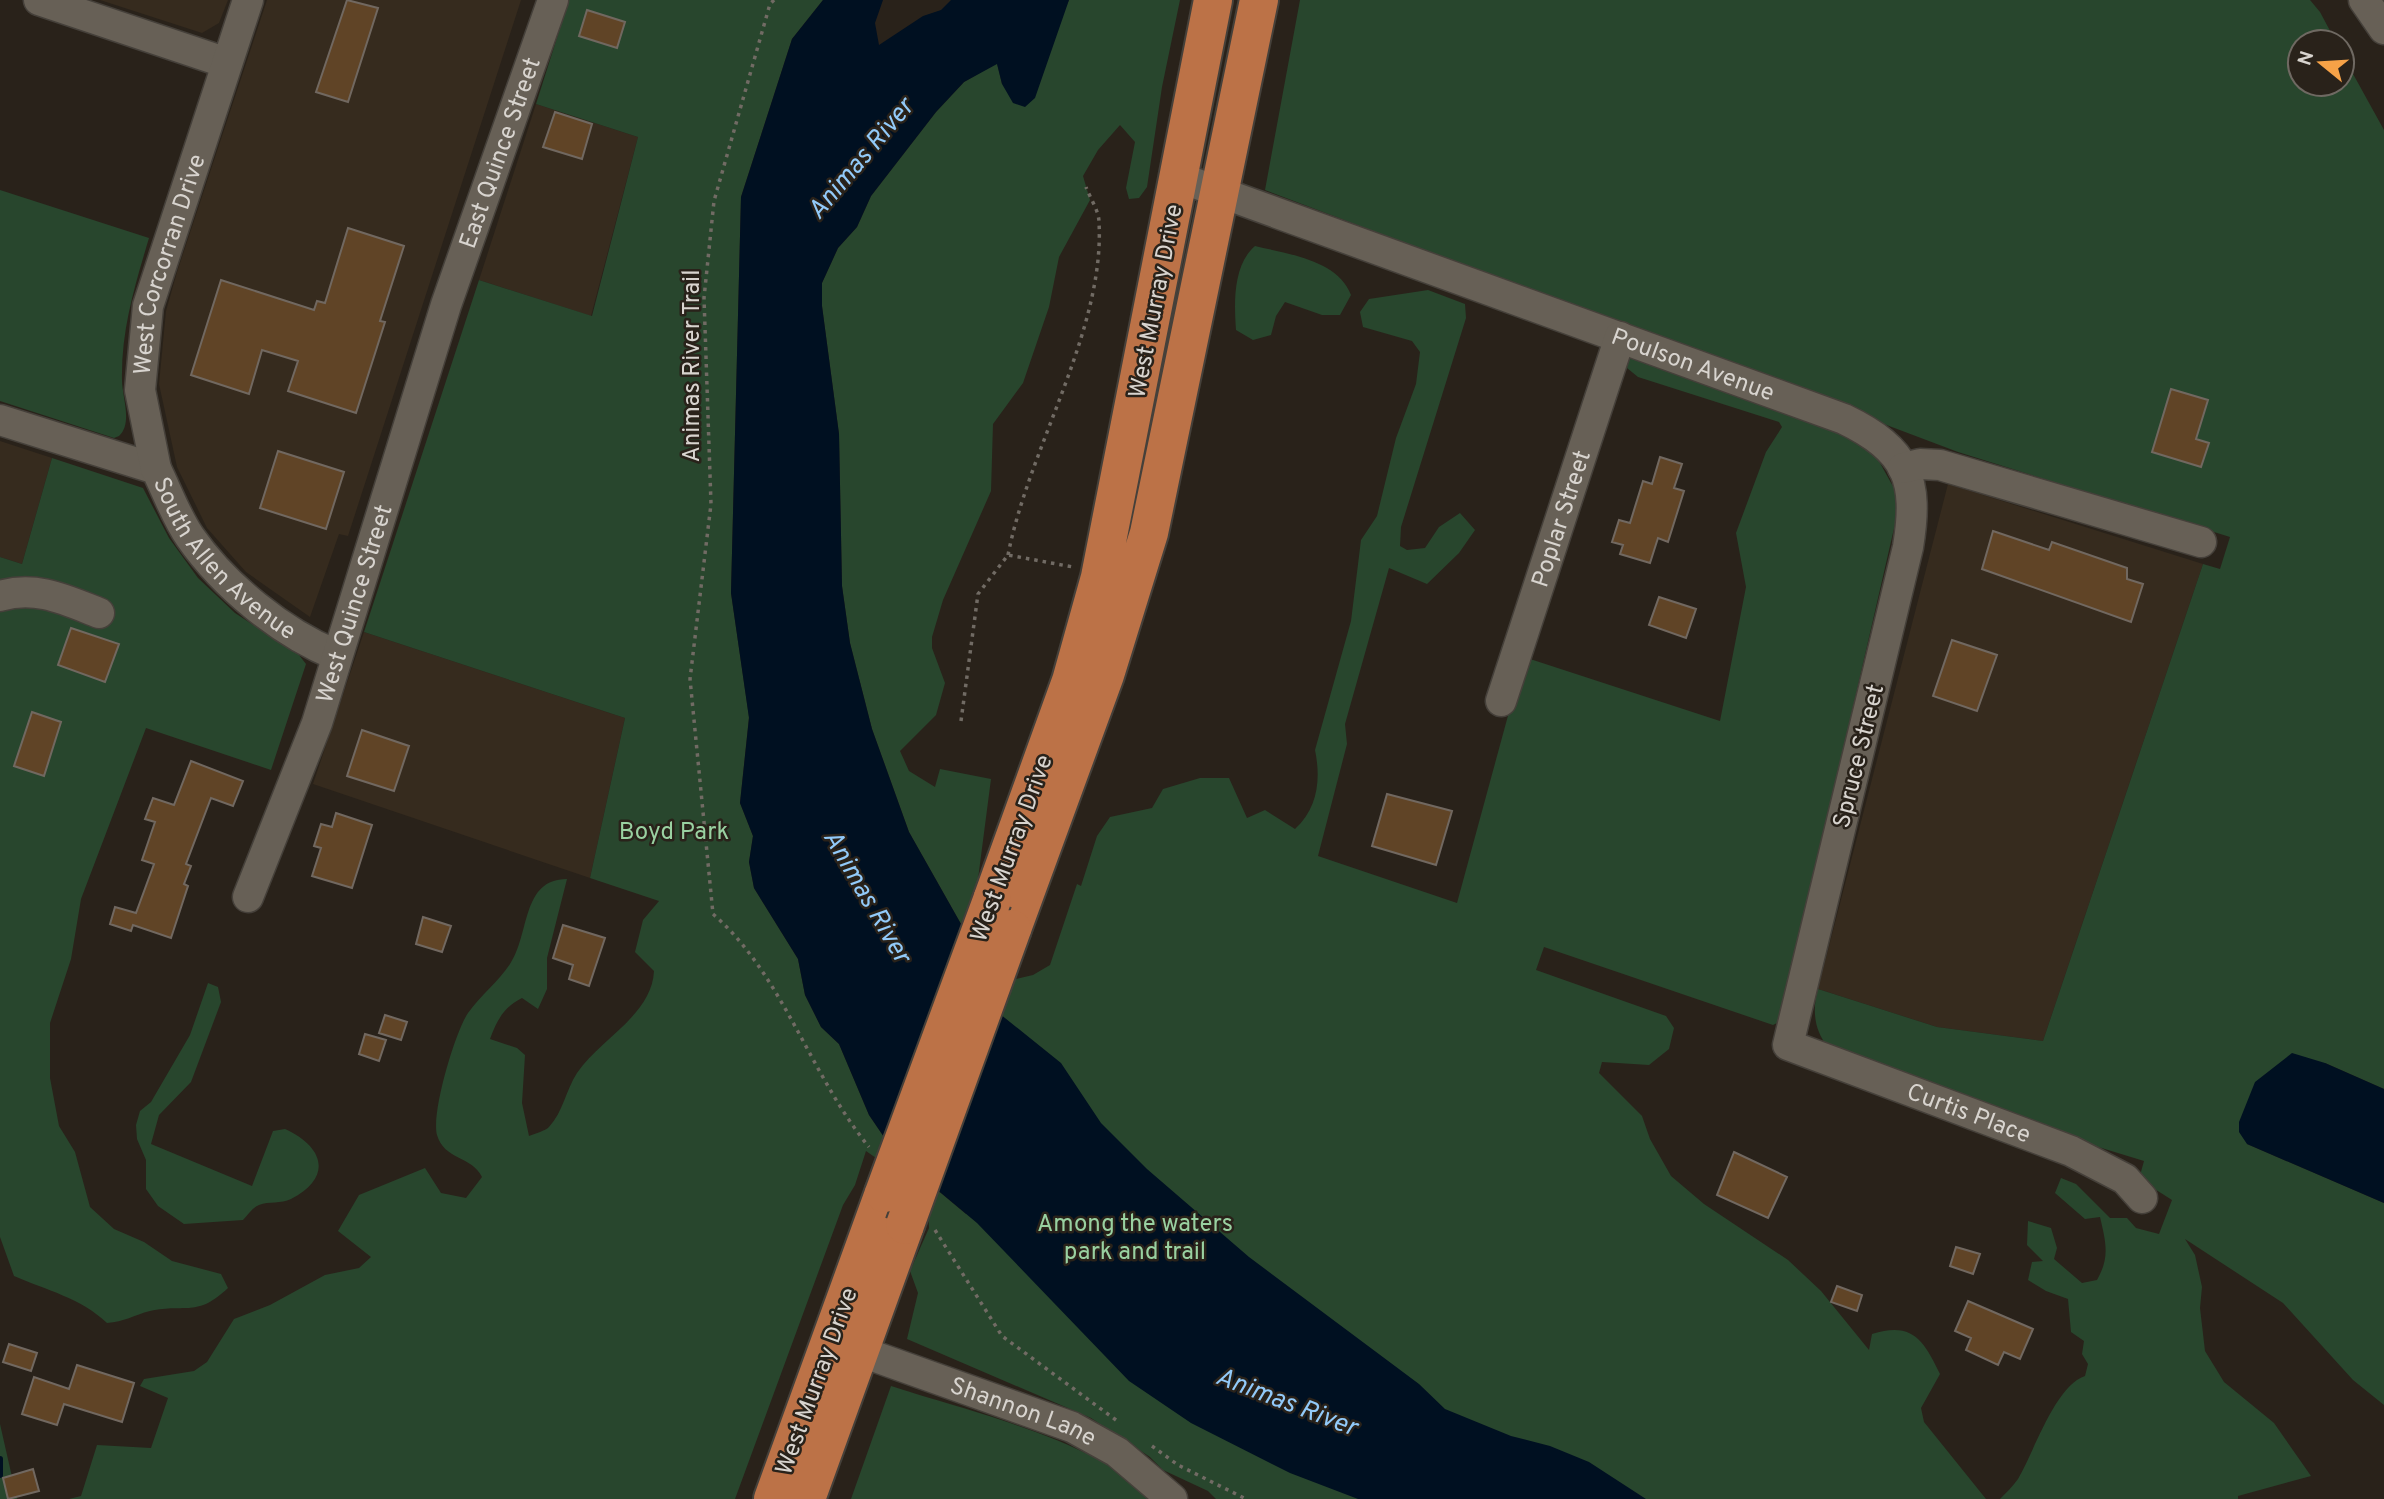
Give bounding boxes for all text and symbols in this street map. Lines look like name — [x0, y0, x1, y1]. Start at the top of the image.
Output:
north arrow — [2286, 28, 2356, 98]
text: N — [2293, 48, 2320, 69]
street label: East Quince Street — [454, 54, 549, 253]
water label: Animas River — [801, 90, 924, 227]
street label: West Corcorran Drive — [129, 151, 214, 376]
street label: West Murray Drive — [1123, 202, 1190, 401]
street label: Animas River Trail — [678, 269, 708, 463]
street label: Poulson Avenue — [1607, 323, 1778, 409]
street label: Poplar Street — [1526, 447, 1599, 591]
street label: South Allen Avenue — [145, 473, 301, 648]
street label: West Quince Street — [311, 501, 400, 707]
street label: Spruce Street — [1828, 681, 1892, 831]
street label: West Murray Drive — [965, 751, 1061, 946]
park label: Boyd Park — [619, 818, 729, 848]
water label: Animas River — [814, 825, 918, 972]
street label: Curtis Place — [1902, 1078, 2035, 1152]
park label: Among the waters park and trail — [1037, 1210, 1233, 1268]
street label: West Murray Drive — [770, 1284, 866, 1479]
water label: Animas River — [1211, 1361, 1363, 1446]
street label: Shannon Lane — [945, 1372, 1101, 1454]

